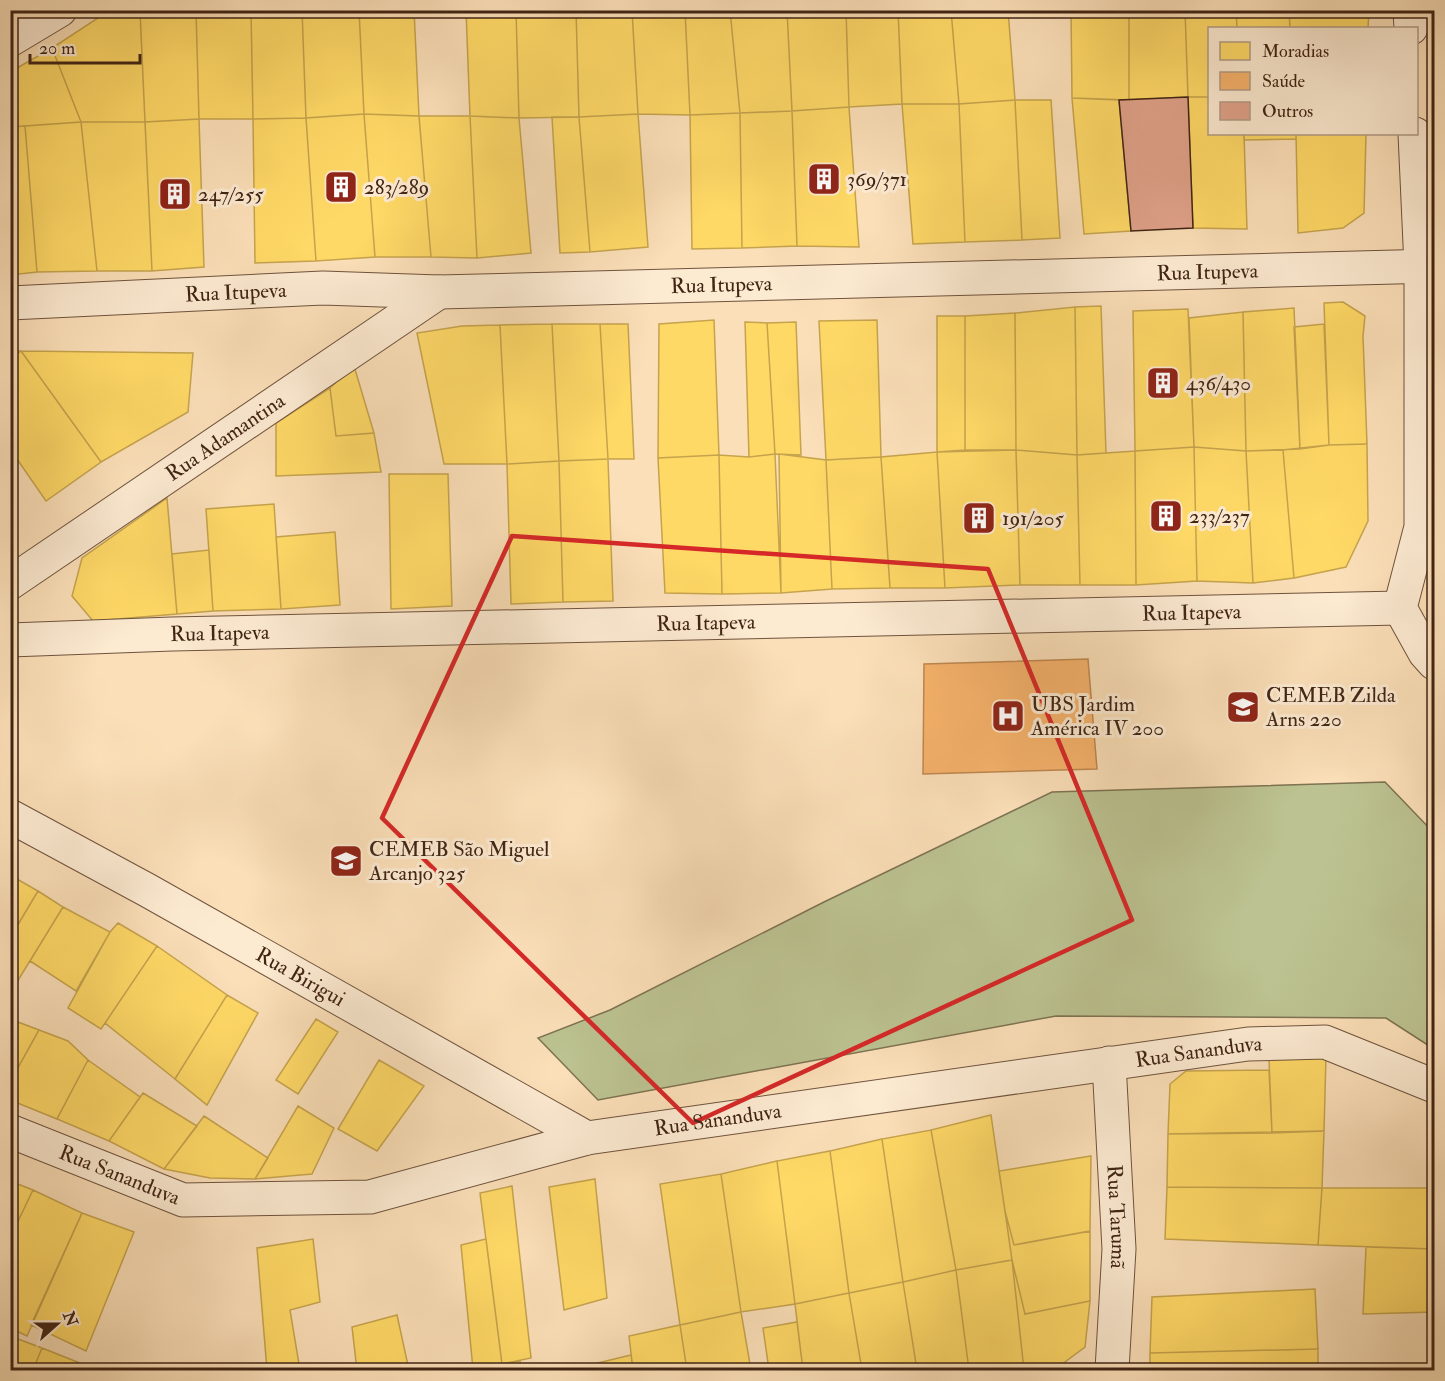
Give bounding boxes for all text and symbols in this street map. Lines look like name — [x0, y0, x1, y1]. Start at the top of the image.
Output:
scale bar — [30, 27, 140, 65]
legend — [1208, 27, 1418, 135]
text: 20 m — [39, 37, 75, 60]
text: Moradias — [1262, 40, 1329, 63]
text: Saúde — [1262, 70, 1306, 93]
text: Outros — [1262, 100, 1313, 123]
building icon: 369/371 — [806, 161, 842, 197]
place label: 369/371 — [847, 166, 907, 193]
building icon: 283/289 — [323, 169, 359, 205]
place label: 283/289 — [364, 174, 429, 201]
building icon: 247/255 — [157, 176, 193, 212]
place label: 247/255 — [198, 181, 264, 208]
street label: Rua Itupeva — [1156, 257, 1259, 287]
street label: Rua Itupeva — [670, 270, 773, 299]
street label: Rua Itupeva — [184, 276, 288, 308]
building icon: 436/430 — [1145, 365, 1181, 401]
place label: 436/430 — [1186, 370, 1251, 397]
street label: Rua Adamantina — [160, 387, 290, 487]
building icon: 233/237 — [1148, 498, 1184, 534]
building icon: 191/205 — [961, 500, 997, 536]
place label: 233/237 — [1189, 503, 1250, 530]
place label: 191/205 — [1002, 505, 1064, 532]
street label: Rua Itapeva — [1142, 598, 1242, 627]
street label: Rua Itapeva — [656, 608, 756, 637]
street label: Rua Itapeva — [170, 618, 270, 648]
place label: CEMEB Zilda Arns 220 — [1265, 682, 1396, 733]
school or university icon: CEMEB Zilda Arns 220 — [1225, 689, 1261, 725]
place label: UBS Jardim América IV 200 — [1030, 691, 1164, 742]
hospital icon: UBS Jardim América IV 200 — [990, 698, 1026, 734]
place label: CEMEB São Miguel Arcanjo 325 — [368, 836, 550, 887]
school or university icon: CEMEB São Miguel Arcanjo 325 — [328, 843, 364, 879]
street label: Rua Birigui — [251, 941, 350, 1013]
street label: Rua Sananduva — [1133, 1030, 1263, 1073]
street label: Rua Sananduva — [652, 1097, 783, 1142]
street label: Rua Sananduva — [55, 1138, 184, 1211]
street label: Rua Tarumã — [1101, 1164, 1133, 1270]
north arrow — [27, 1294, 87, 1354]
text: N — [58, 1308, 82, 1330]

